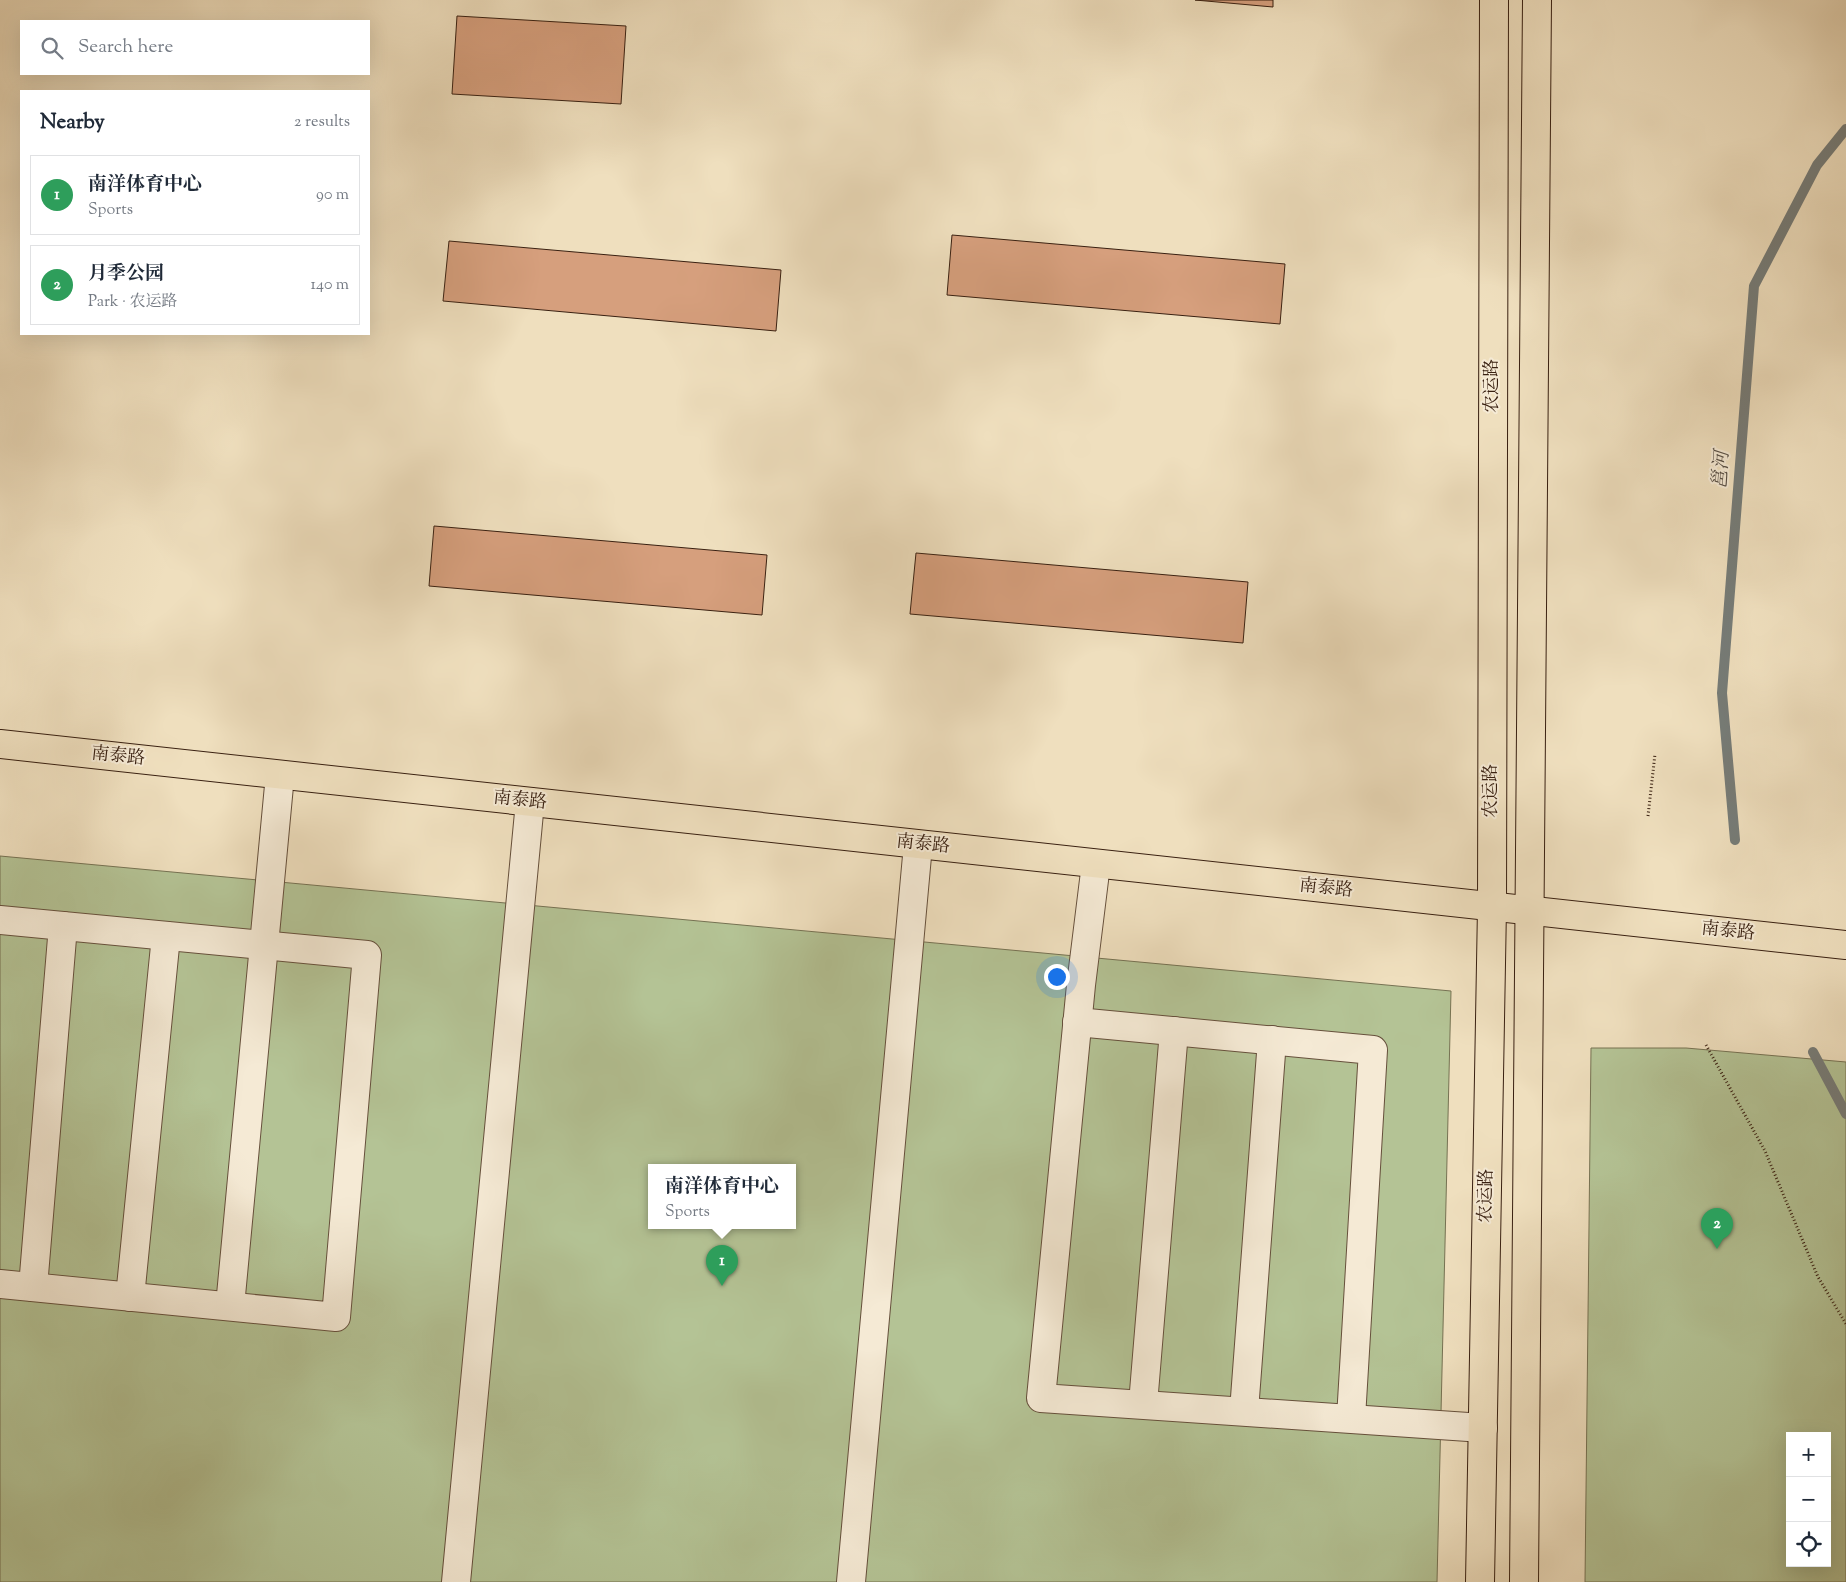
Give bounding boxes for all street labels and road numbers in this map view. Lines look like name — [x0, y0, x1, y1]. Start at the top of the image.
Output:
street label: 农运路 — [1480, 359, 1506, 413]
street label: 南泰路 — [90, 741, 146, 773]
street label: 农运路 — [1479, 764, 1505, 818]
street label: 南泰路 — [492, 785, 548, 817]
street label: 南泰路 — [895, 829, 951, 861]
street label: 南泰路 — [1298, 873, 1354, 905]
street label: 南泰路 — [1700, 916, 1756, 948]
street label: 农运路 — [1474, 1169, 1500, 1223]

